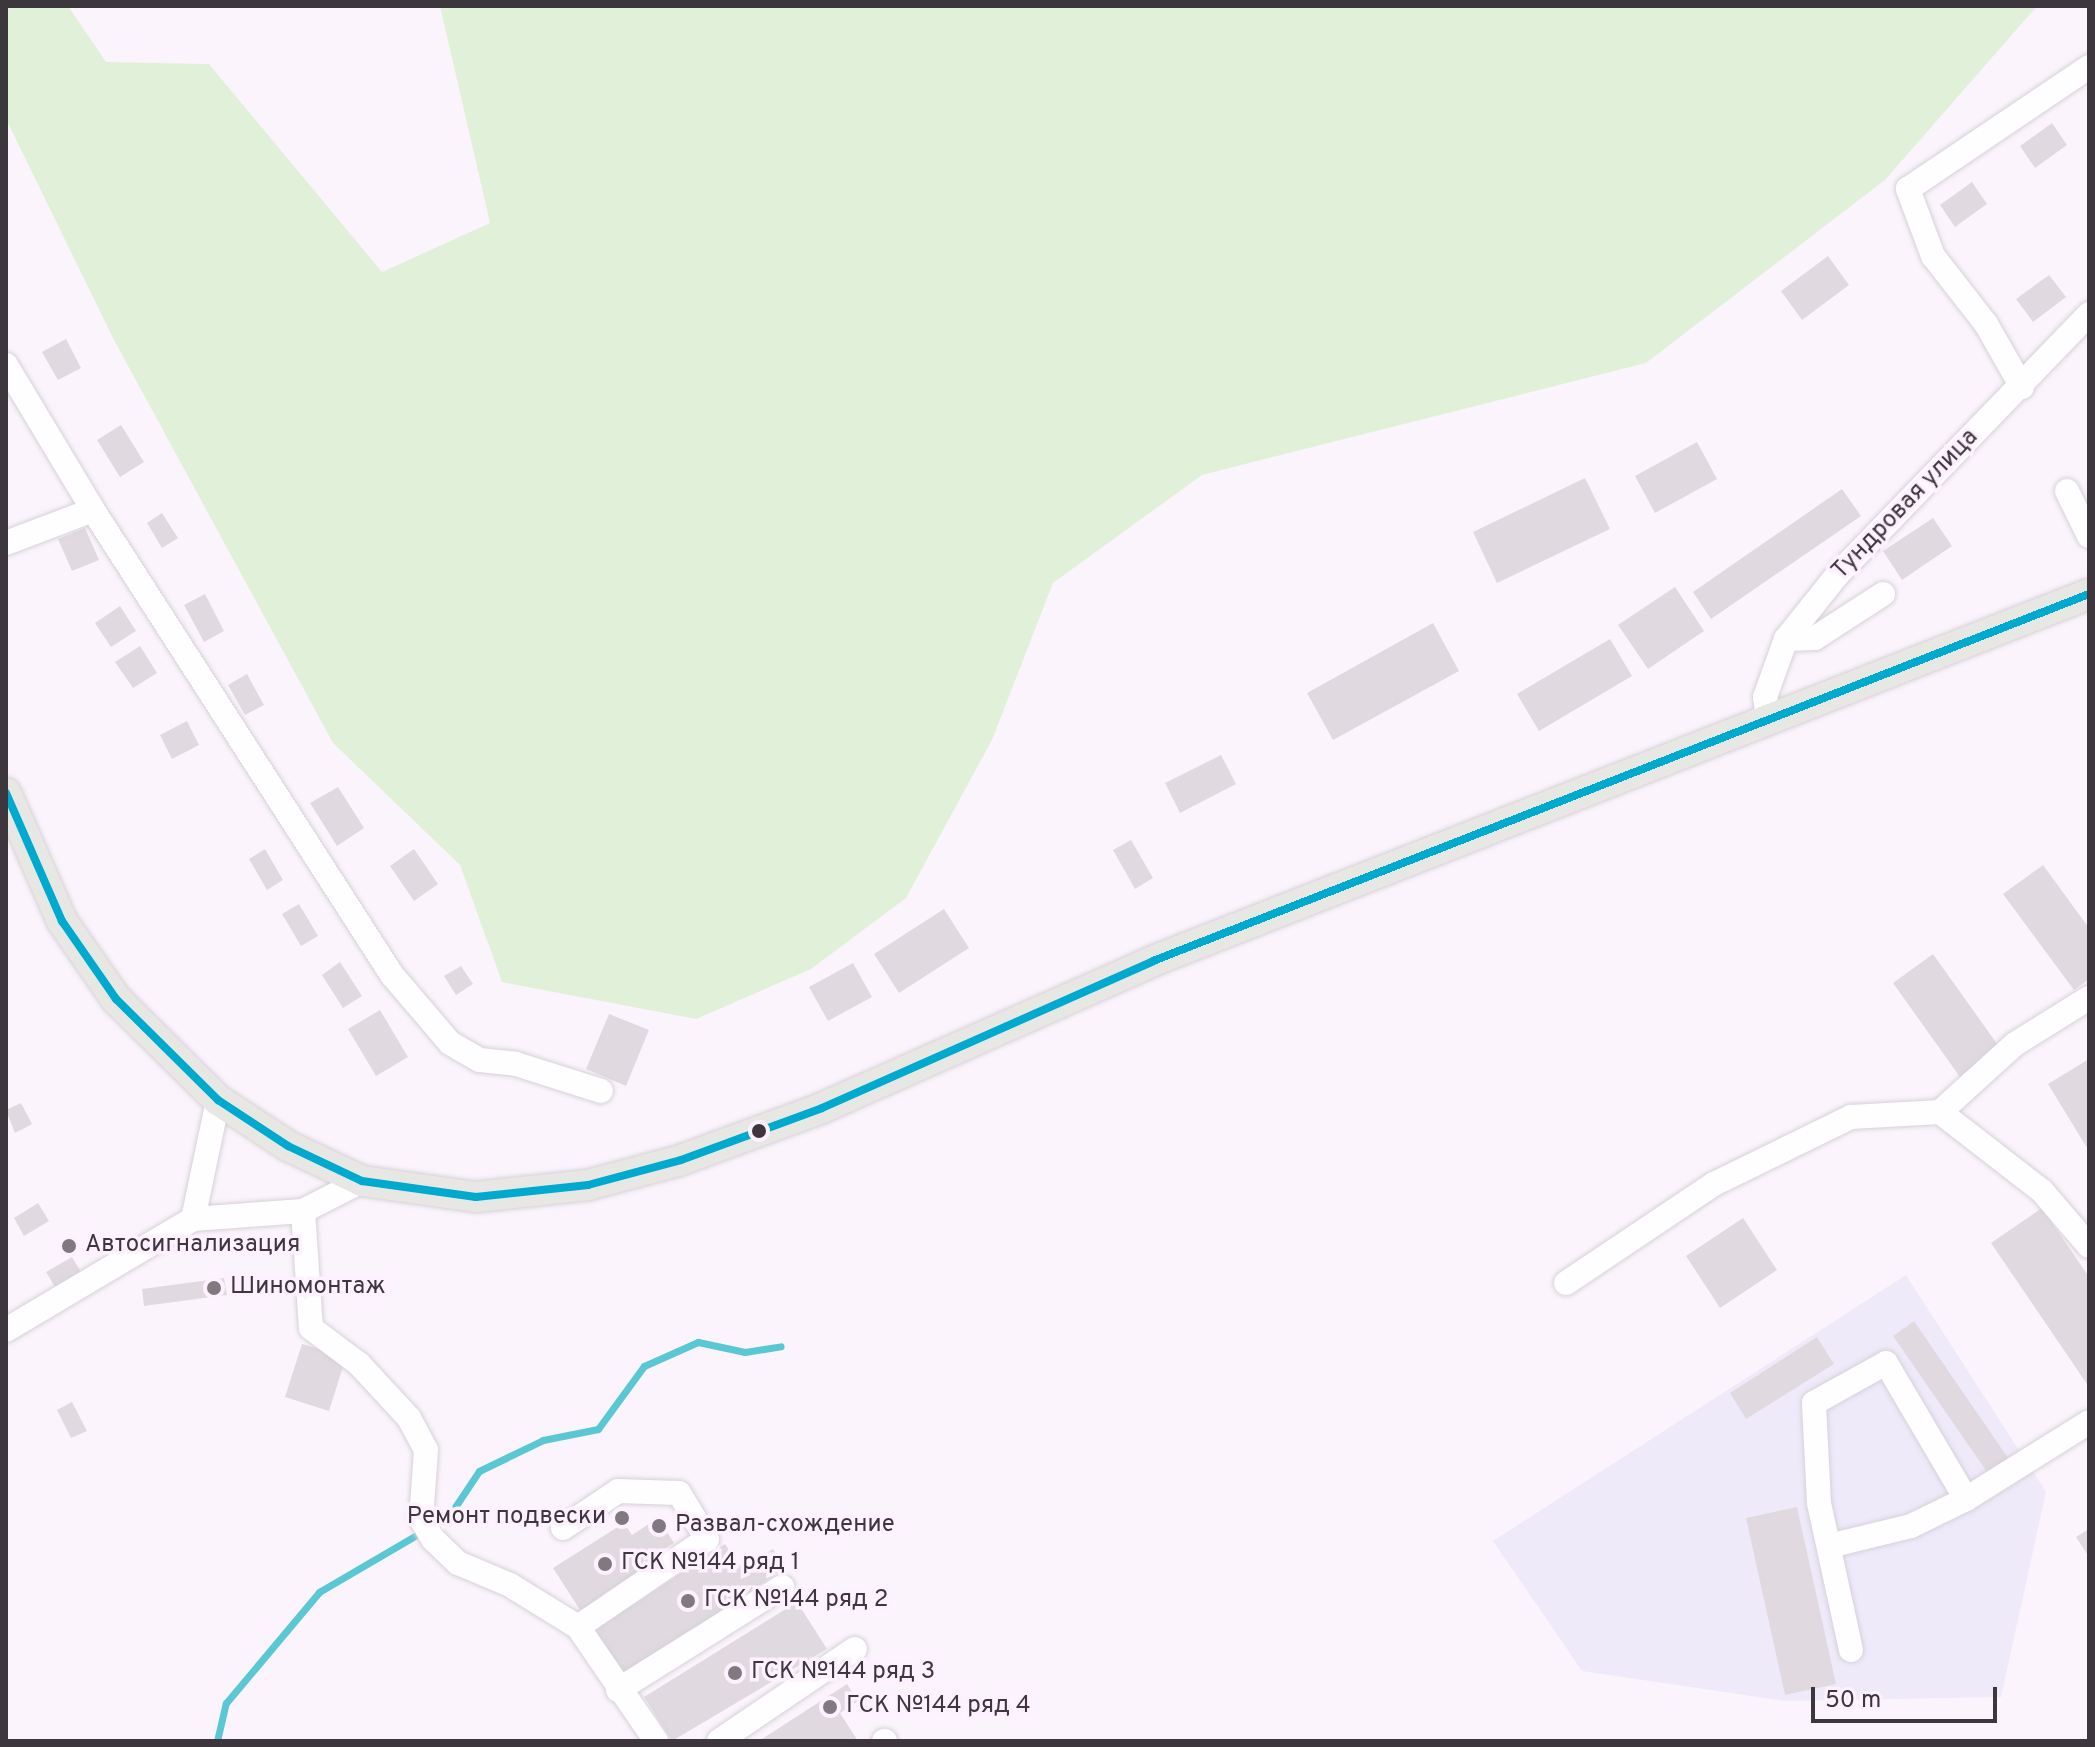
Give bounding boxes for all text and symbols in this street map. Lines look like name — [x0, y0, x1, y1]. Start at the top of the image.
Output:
street label: Тундровая улица — [1827, 424, 1985, 586]
unlabelled marker — [751, 1123, 767, 1139]
place label: Автосигнализация — [85, 1232, 300, 1260]
marker: Автосигнализация — [60, 1237, 78, 1255]
place label: Шиномонтаж — [230, 1274, 386, 1302]
marker: Шиномонтаж — [205, 1279, 223, 1297]
place label: Ремонт подвески — [407, 1504, 606, 1532]
marker: Ремонт подвески — [613, 1509, 631, 1527]
place label: Развал-схождение — [675, 1512, 895, 1540]
marker: Развал-схождение — [650, 1517, 668, 1535]
place label: ГСК №144 ряд 1 — [621, 1550, 800, 1578]
marker: ГСК №144 ряд 1 — [596, 1555, 614, 1573]
place label: ГСК №144 ряд 2 — [704, 1587, 888, 1615]
marker: ГСК №144 ряд 2 — [679, 1592, 697, 1610]
place label: ГСК №144 ряд 3 — [751, 1659, 935, 1687]
marker: ГСК №144 ряд 3 — [726, 1664, 744, 1682]
scale bar — [1815, 1671, 2001, 1721]
text: 50 m — [1825, 1686, 1881, 1716]
place label: ГСК №144 ряд 4 — [846, 1693, 1031, 1721]
marker: ГСК №144 ряд 4 — [821, 1698, 839, 1716]

